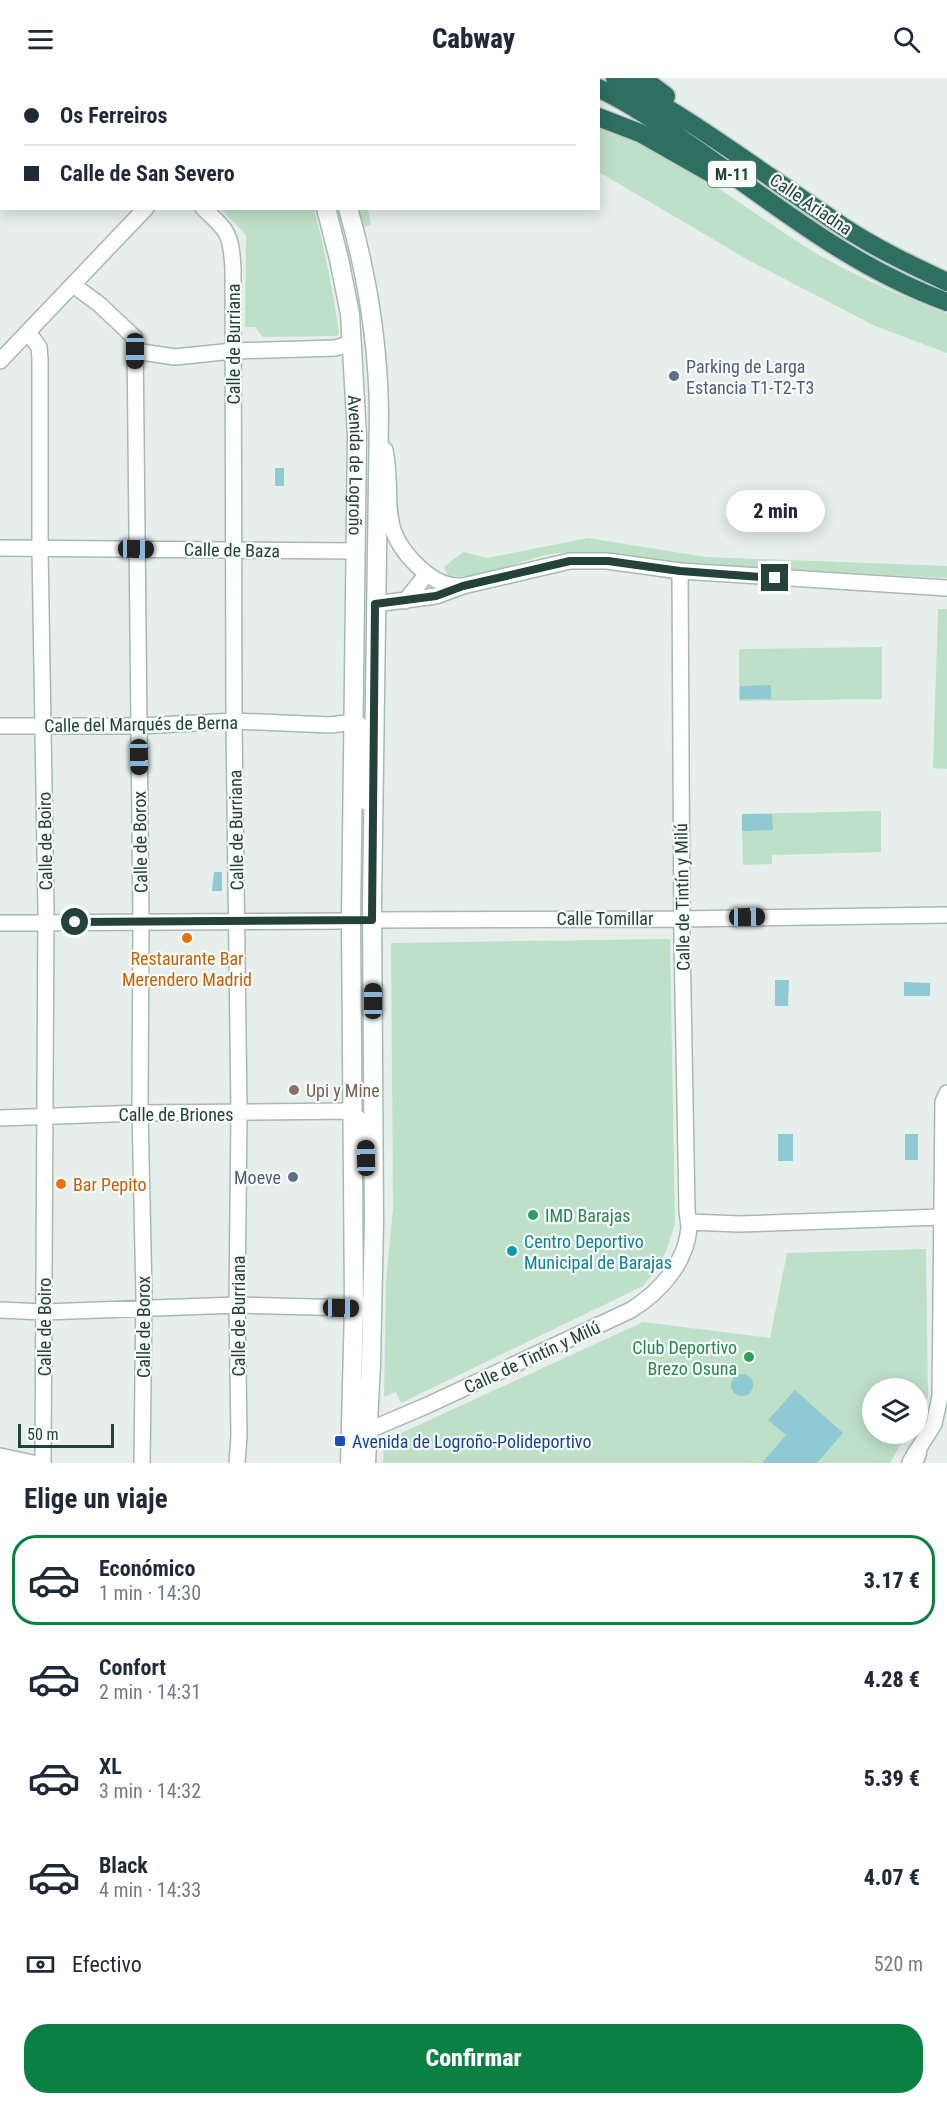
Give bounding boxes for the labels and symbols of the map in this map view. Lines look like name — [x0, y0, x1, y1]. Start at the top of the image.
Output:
road number: M-11 — [708, 161, 756, 187]
street label: Calle Ariadna — [766, 169, 856, 239]
street label: Calle de Burriana — [223, 284, 244, 404]
car — [126, 333, 144, 369]
place label: Parking de Larga Estancia T1-T2-T3 — [686, 356, 814, 398]
marker: Parking de Larga Estancia T1-T2-T3 — [667, 369, 681, 383]
street label: Avenida de Logroño — [344, 394, 368, 536]
callout: 2 min — [726, 491, 824, 533]
street label: Calle de Baza — [184, 539, 280, 561]
car — [118, 540, 154, 558]
route end — [761, 564, 788, 591]
street label: Calle del Marqués de Berna — [44, 712, 238, 736]
car — [130, 739, 148, 775]
street label: Calle de Burriana — [224, 769, 248, 891]
street label: Calle de Borox — [129, 791, 151, 893]
street label: Calle de Boiro — [34, 792, 56, 890]
street label: Calle de Tintín y Milú — [670, 823, 694, 971]
route start — [61, 908, 88, 935]
street label: Calle Tomillar — [557, 908, 654, 929]
car — [729, 908, 765, 926]
marker: Restaurante Bar Merendero Madrid — [180, 931, 194, 945]
place label: Restaurante Bar Merendero Madrid — [122, 948, 252, 990]
car — [364, 983, 382, 1019]
place label: Upi y Mine — [306, 1080, 380, 1101]
marker: Upi y Mine — [287, 1083, 301, 1097]
street label: Calle de Briones — [119, 1104, 234, 1125]
car — [357, 1140, 375, 1176]
place label: Moeve — [234, 1167, 281, 1188]
marker: Moeve — [286, 1170, 300, 1184]
place label: Bar Pepito — [73, 1174, 147, 1195]
marker: Bar Pepito — [54, 1177, 68, 1191]
place label: IMD Barajas — [545, 1205, 631, 1226]
marker: IMD Barajas — [526, 1208, 540, 1222]
place label: Centro Deportivo Municipal de Barajas — [524, 1231, 672, 1273]
marker: Centro Deportivo Municipal de Barajas — [505, 1244, 519, 1258]
street label: Calle de Burriana — [228, 1256, 249, 1376]
street label: Calle de Borox — [133, 1276, 154, 1378]
street label: Calle de Boiro — [34, 1278, 55, 1376]
car — [323, 1299, 359, 1317]
street label: Calle de Tintín y Milú — [461, 1316, 603, 1398]
place label: Club Deportivo Brezo Osuna — [632, 1337, 737, 1379]
marker: Club Deportivo Brezo Osuna — [742, 1350, 756, 1364]
scale bar — [18, 1421, 114, 1448]
place label: Avenida de Logroño-Polideportivo — [352, 1431, 591, 1452]
marker: Avenida de Logroño-Polideportivo — [333, 1434, 347, 1448]

